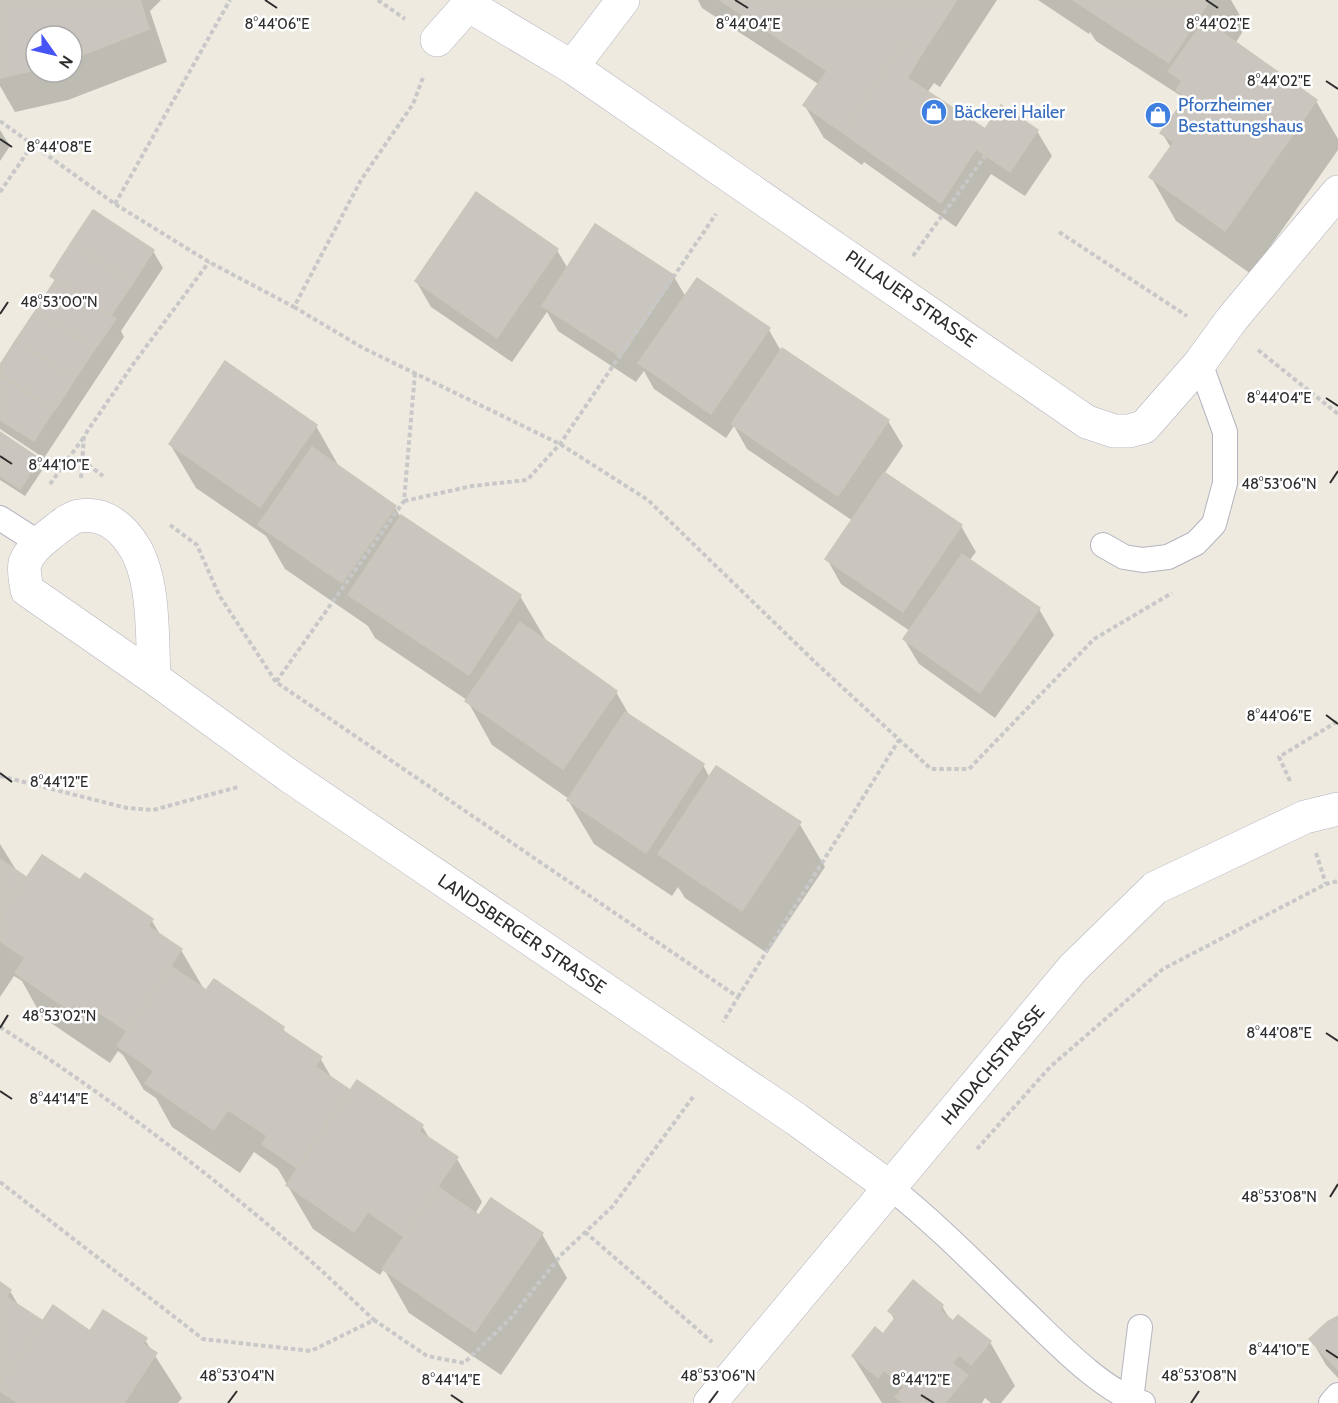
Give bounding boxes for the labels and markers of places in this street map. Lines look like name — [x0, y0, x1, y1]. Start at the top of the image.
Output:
place label: Pforzheimer Bestattungshaus — [1178, 94, 1303, 137]
shop icon: Bäckerei Hailer — [919, 97, 949, 127]
shop icon: Pforzheimer Bestattungshaus — [1143, 100, 1173, 130]
place label: Bäckerei Hailer — [954, 101, 1065, 123]

